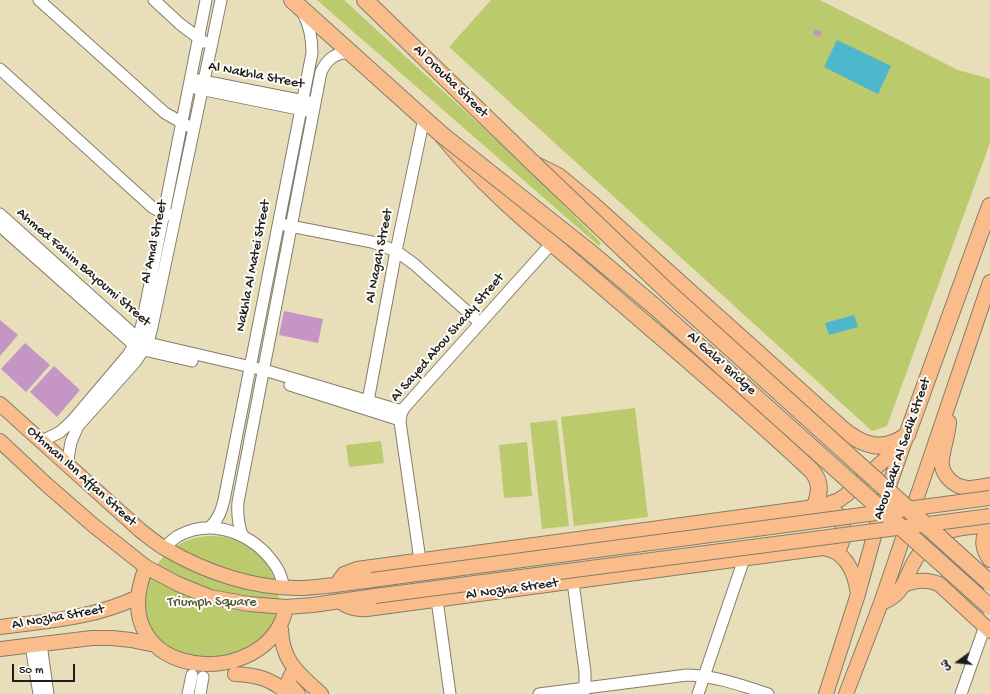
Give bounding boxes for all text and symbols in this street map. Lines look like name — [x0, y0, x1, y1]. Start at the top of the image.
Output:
street label: Al Orouba Street — [409, 42, 491, 122]
street label: Al Nakhla Street — [207, 59, 305, 93]
street label: Al Amal Street — [138, 199, 172, 285]
street label: Nakhla Al Matei Street — [233, 199, 275, 333]
street label: Ahmed Fahim Bayoumi Street — [12, 205, 154, 331]
street label: Al Nagah Street — [363, 208, 397, 304]
street label: Al Sayed Abou Shady Street — [388, 270, 508, 406]
street label: Al Gala' Bridge — [683, 328, 759, 400]
street label: Abou Bakr Al Sedik Street — [871, 376, 935, 522]
street label: Othman Ibn Affan Street — [23, 423, 139, 531]
street label: Al Nozha Street — [465, 575, 559, 605]
park label: Triumph Square — [167, 595, 257, 611]
street label: Al Nozha Street — [11, 602, 105, 634]
north arrow — [938, 642, 978, 682]
scale bar — [14, 656, 77, 682]
text: ش — [939, 658, 954, 673]
text: 50 m — [19, 664, 44, 678]

